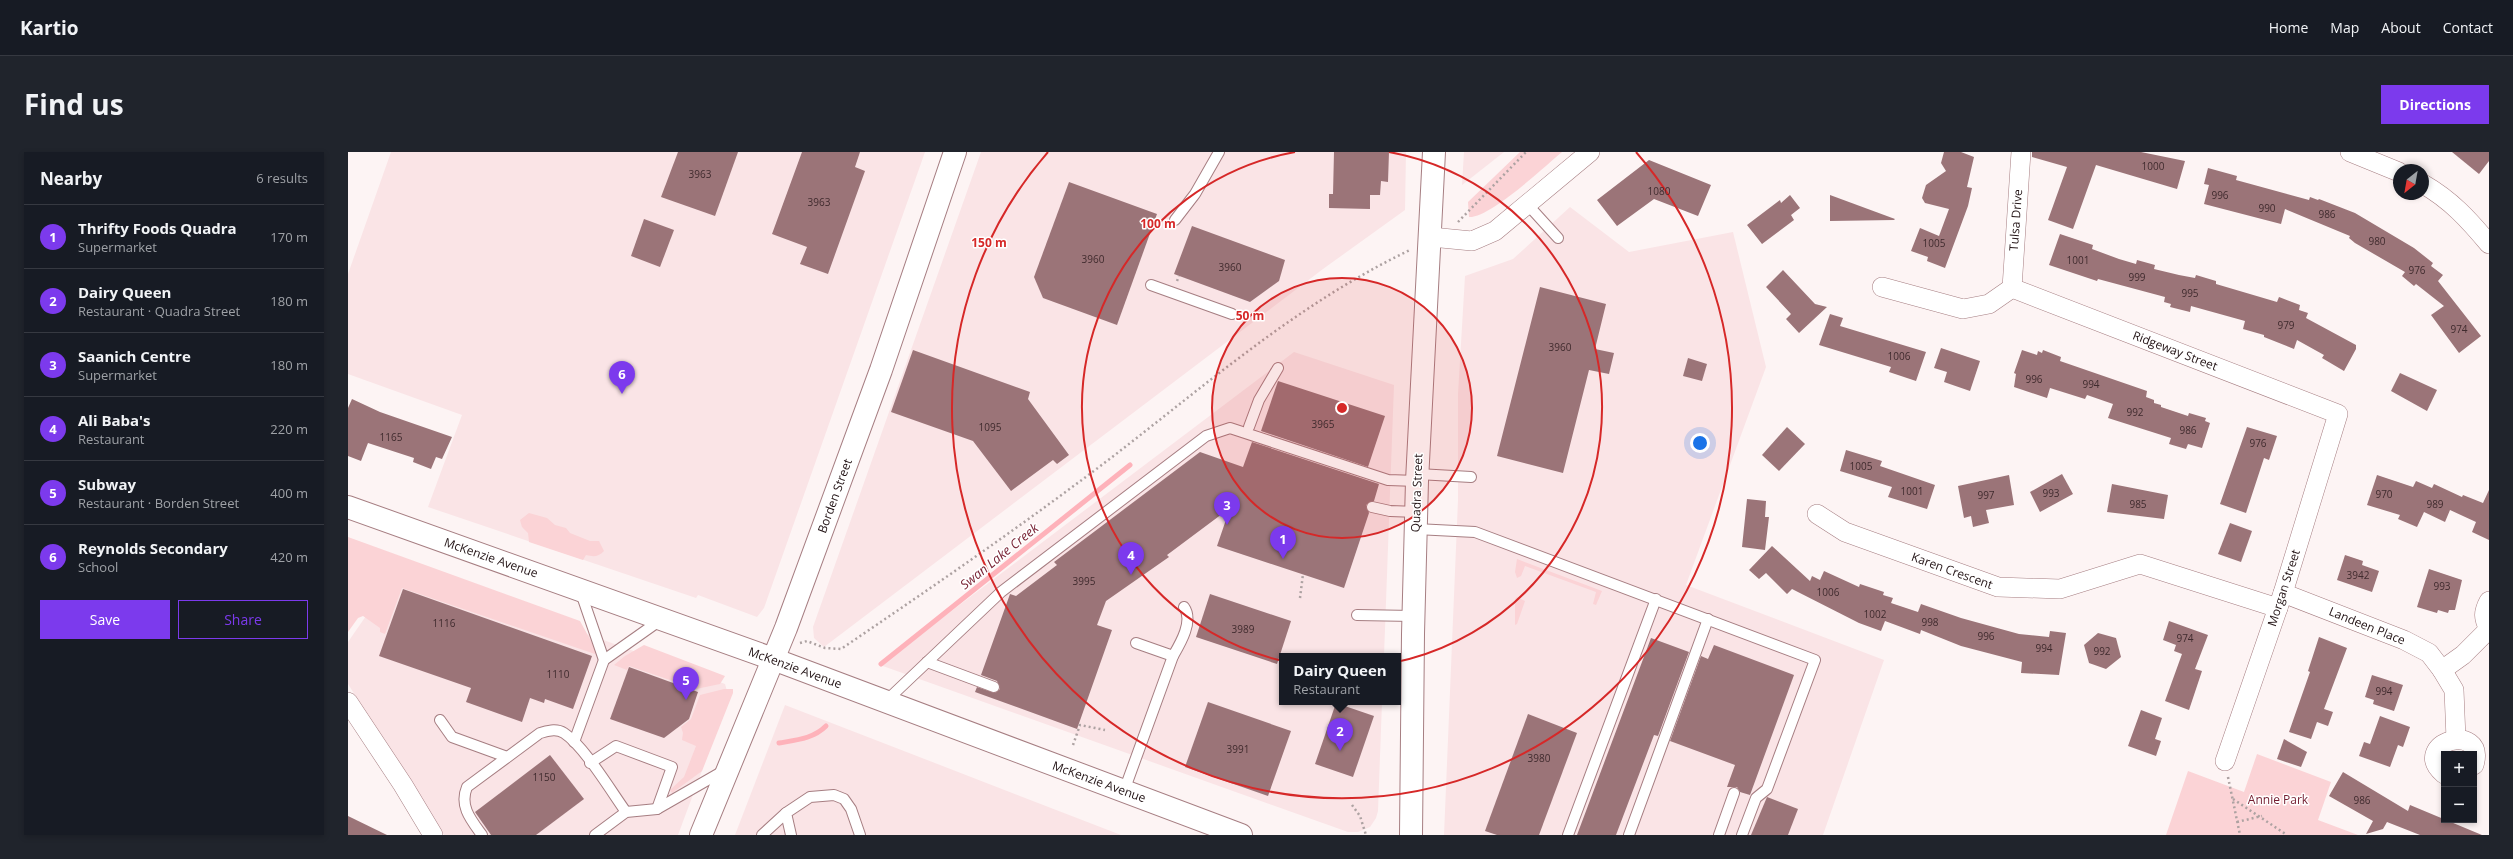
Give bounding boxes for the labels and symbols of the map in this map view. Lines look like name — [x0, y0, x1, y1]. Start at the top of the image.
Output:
house number: 1000 — [2142, 159, 2165, 173]
north arrow — [2393, 164, 2429, 200]
house number: 3963 — [689, 167, 712, 181]
house number: 1080 — [1648, 184, 1671, 198]
street label: Tulsa Drive — [2005, 188, 2026, 251]
house number: 996 — [2211, 188, 2229, 202]
house number: 3963 — [808, 195, 831, 209]
house number: 990 — [2258, 201, 2276, 215]
house number: 986 — [2318, 207, 2336, 221]
text: 100 m — [1140, 215, 1176, 232]
text: 150 m — [971, 234, 1007, 251]
house number: 980 — [2368, 234, 2386, 248]
house number: 1005 — [1923, 236, 1946, 250]
house number: 3960 — [1082, 252, 1105, 266]
house number: 1001 — [2067, 253, 2089, 267]
house number: 3960 — [1219, 260, 1242, 274]
house number: 976 — [2408, 263, 2426, 277]
house number: 999 — [2128, 270, 2146, 284]
house number: 995 — [2181, 286, 2199, 300]
text: 50 m — [1236, 307, 1264, 324]
house number: 979 — [2277, 318, 2295, 332]
house number: 974 — [2450, 322, 2468, 336]
street label: Ridgeway Street — [2130, 327, 2220, 375]
house number: 3960 — [1549, 340, 1572, 354]
house number: 1006 — [1888, 349, 1911, 363]
pin: 6 — [609, 361, 635, 394]
house number: 996 — [2025, 372, 2043, 386]
house number: 994 — [2082, 377, 2100, 391]
centre of rings — [1335, 401, 1349, 415]
house number: 992 — [2126, 405, 2144, 419]
house number: 3965 — [1312, 417, 1335, 431]
house number: 1095 — [979, 420, 1002, 434]
house number: 986 — [2179, 423, 2197, 437]
house number: 1165 — [380, 430, 403, 444]
your location — [1690, 433, 1710, 453]
house number: 976 — [2249, 436, 2267, 450]
street label: Quadra Street — [1407, 453, 1426, 533]
street label: Borden Street — [813, 456, 856, 535]
house number: 1005 — [1850, 459, 1873, 473]
house number: 1001 — [1901, 484, 1923, 498]
house number: 993 — [2042, 486, 2060, 500]
house number: 970 — [2375, 487, 2393, 501]
house number: 997 — [1977, 488, 1995, 502]
pin: 3 — [1214, 492, 1240, 525]
house number: 985 — [2129, 497, 2147, 511]
house number: 989 — [2426, 497, 2444, 511]
water label: Swan Lake Creek — [956, 518, 1042, 593]
pin: 1 — [1270, 526, 1296, 559]
street label: McKenzie Avenue — [442, 533, 541, 582]
pin: 4 — [1118, 542, 1144, 575]
street label: Morgan Street — [2263, 547, 2304, 629]
street label: Karen Crescent — [1909, 548, 1995, 593]
house number: 3942 — [2347, 568, 2370, 582]
house number: 3995 — [1073, 574, 1096, 588]
house number: 993 — [2433, 579, 2451, 593]
house number: 1006 — [1817, 585, 1840, 599]
street label: Landeen Place — [2326, 602, 2408, 649]
house number: 1002 — [1864, 607, 1887, 621]
house number: 998 — [1921, 615, 1939, 629]
house number: 1116 — [433, 616, 456, 630]
house number: 3989 — [1232, 622, 1255, 636]
house number: 996 — [1977, 629, 1995, 643]
house number: 974 — [2176, 631, 2194, 645]
house number: 994 — [2035, 641, 2053, 655]
street label: McKenzie Avenue — [746, 643, 844, 692]
house number: 992 — [2093, 644, 2111, 658]
house number: 1110 — [547, 667, 570, 681]
pin: 5 — [673, 667, 699, 700]
house number: 994 — [2375, 684, 2393, 698]
pin: 2 — [1327, 718, 1353, 751]
house number: 3991 — [1227, 742, 1249, 756]
house number: 3980 — [1528, 751, 1551, 765]
street label: McKenzie Avenue — [1050, 757, 1148, 806]
house number: 1150 — [533, 770, 556, 784]
park label: Annie Park — [2248, 791, 2309, 808]
house number: 986 — [2353, 793, 2371, 807]

